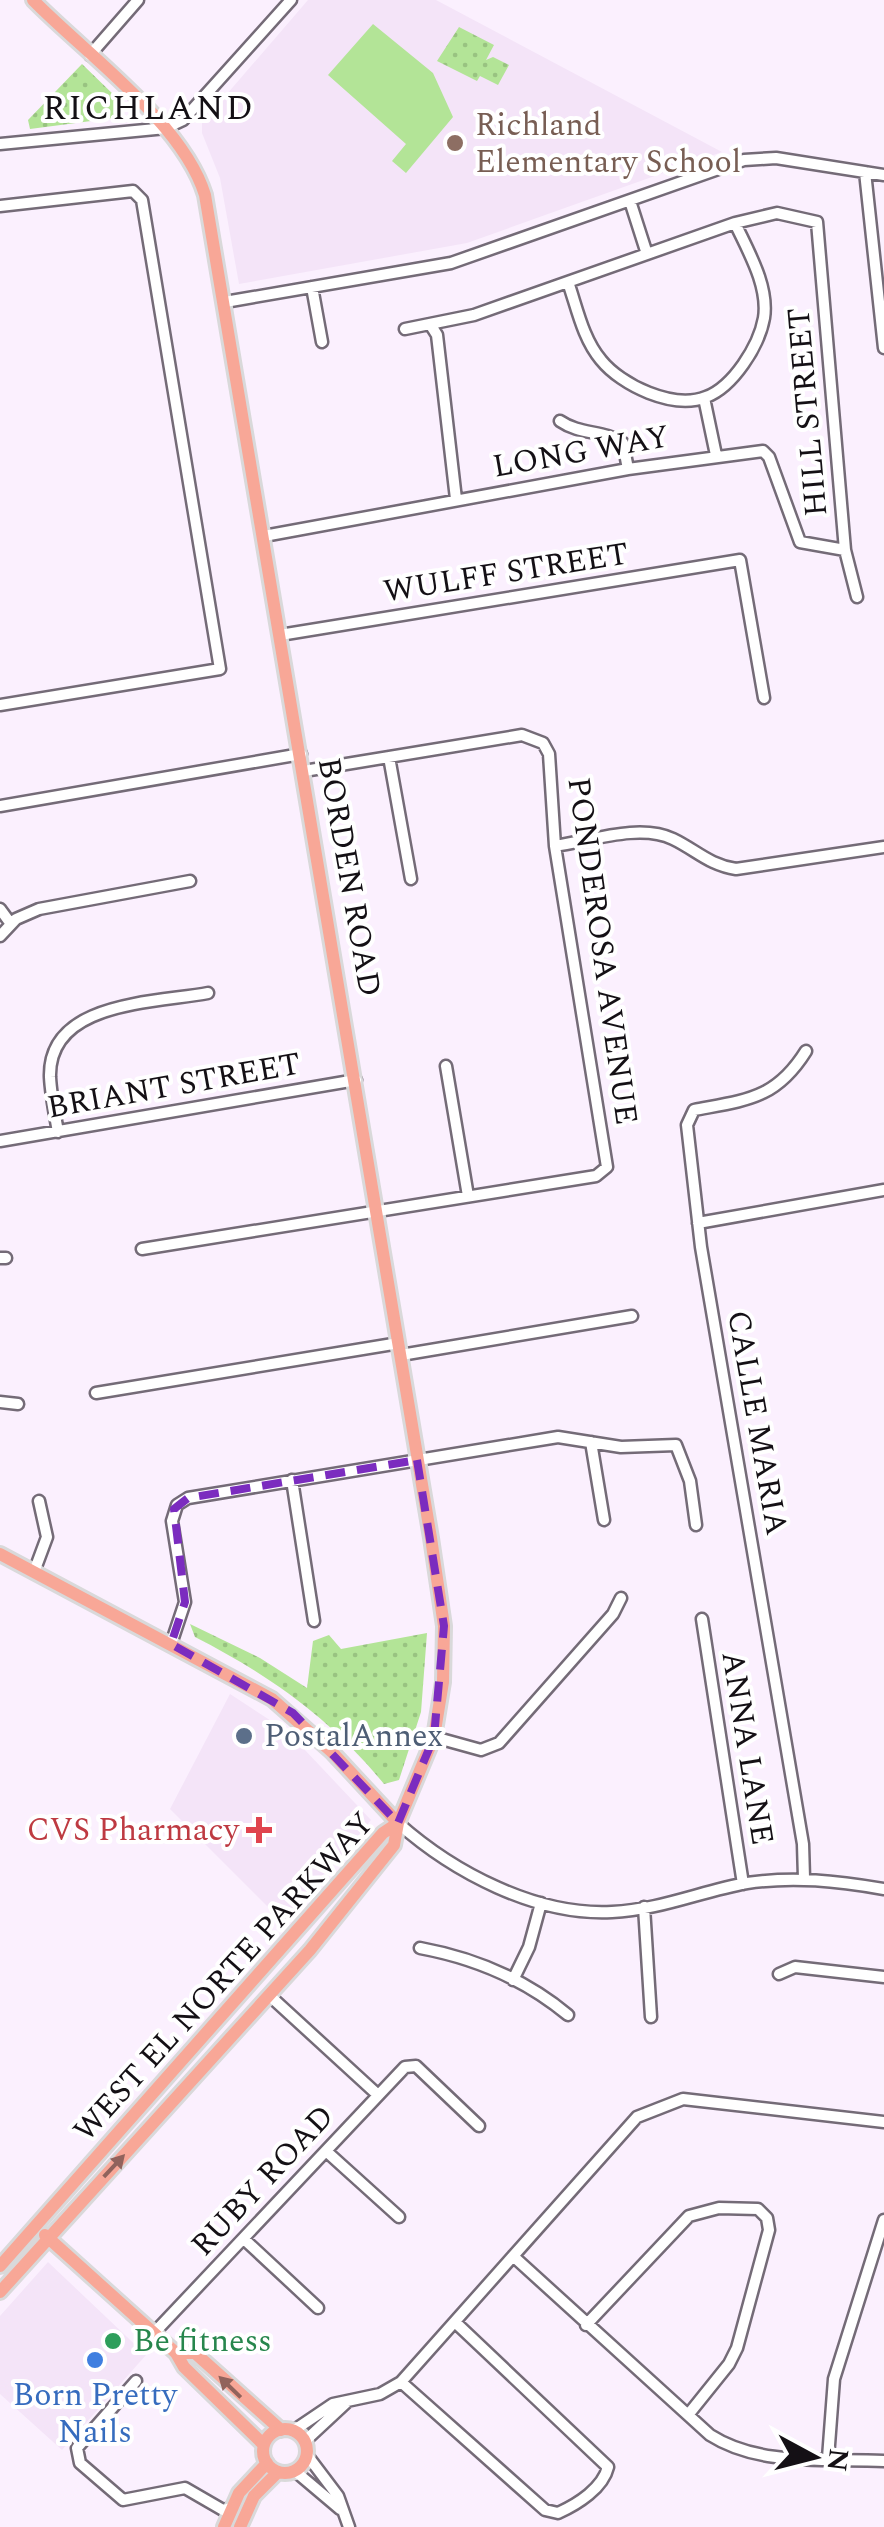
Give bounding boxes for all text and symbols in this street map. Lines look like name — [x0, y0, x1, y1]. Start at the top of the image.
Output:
district label: RICHLAND — [43, 82, 255, 135]
place label: Richland Elementary School — [475, 101, 741, 187]
marker: Richland Elementary School — [444, 132, 466, 154]
street label: HILL STREET — [774, 305, 842, 519]
street label: LONG WAY — [489, 412, 673, 492]
street label: WULFF STREET — [380, 529, 632, 617]
street label: BORDEN ROAD — [304, 754, 394, 1000]
street label: PONDEROSA AVENUE — [553, 774, 651, 1128]
street label: BRIANT STREET — [43, 1040, 305, 1132]
street label: CALLE MARIA — [713, 1307, 801, 1539]
street label: ANNA LANE — [708, 1648, 786, 1848]
place label: PostalAnnex — [264, 1712, 443, 1761]
marker: PostalAnnex — [233, 1725, 255, 1747]
street label: WEST EL NORTE PARKWAY — [62, 1801, 386, 2153]
place label: CVS Pharmacy — [27, 1806, 241, 1855]
marker: CVS Pharmacy — [248, 1819, 270, 1841]
street label: RUBY ROAD — [180, 2094, 346, 2268]
one-way arrow — [102, 2154, 125, 2178]
place label: Be fitness — [133, 2317, 272, 2366]
marker: Be fitness — [102, 2330, 124, 2352]
marker: Born Pretty Nails — [84, 2349, 106, 2371]
place label: Born Pretty Nails — [13, 2371, 179, 2457]
one-way arrow — [218, 2375, 242, 2399]
north arrow — [764, 2407, 864, 2507]
text: N — [815, 2446, 860, 2474]

